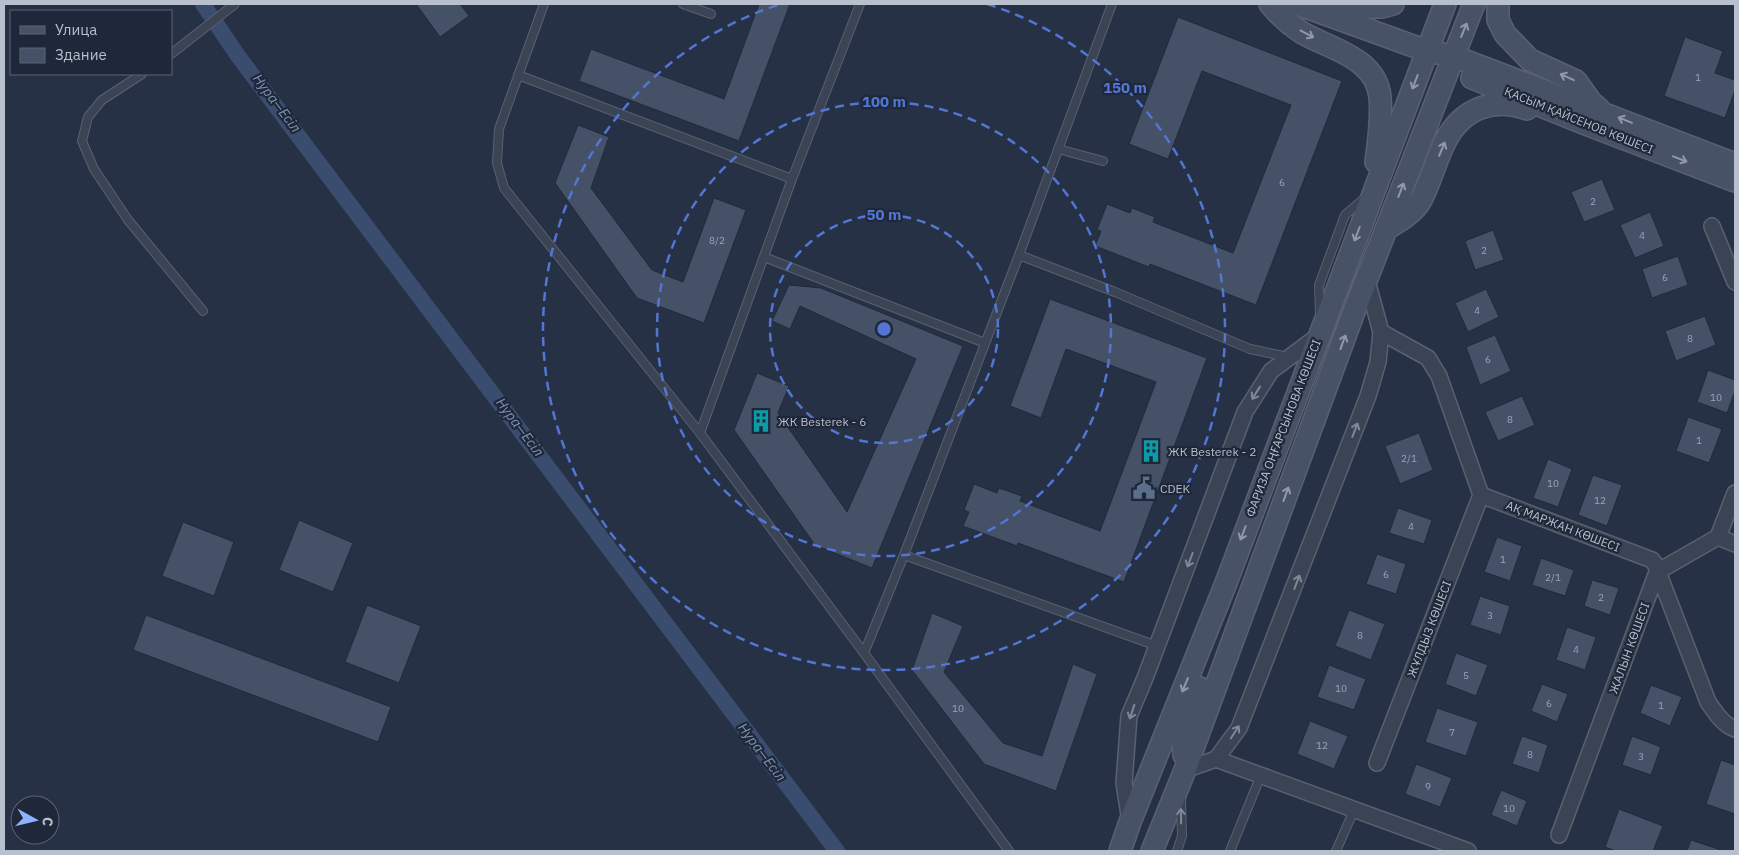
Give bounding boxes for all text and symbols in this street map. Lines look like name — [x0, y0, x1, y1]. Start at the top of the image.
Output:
legend — [10, 10, 172, 75]
text: Улица — [55, 20, 97, 39]
one-way arrow — [1460, 23, 1469, 38]
one-way arrow — [1299, 30, 1314, 39]
text: Здание — [55, 45, 107, 64]
water label: Нура—Есіл — [249, 70, 305, 136]
house number: 1 — [1695, 71, 1701, 84]
one-way arrow — [1560, 72, 1575, 82]
one-way arrow — [1410, 74, 1419, 89]
text: 150 m — [1103, 78, 1147, 97]
street label: ҚАСЫМ ҚАЙСЕНОВ КӨШЕСІ — [1502, 83, 1656, 157]
text: 100 m — [862, 92, 906, 111]
one-way arrow — [1618, 115, 1633, 125]
one-way arrow — [1438, 142, 1448, 157]
one-way arrow — [1672, 155, 1687, 165]
house number: 6 — [1279, 176, 1285, 189]
one-way arrow — [1397, 183, 1406, 198]
house number: 2 — [1590, 195, 1596, 208]
text: 50 m — [867, 205, 901, 224]
one-way arrow — [1352, 226, 1361, 241]
house number: 4 — [1639, 229, 1645, 242]
house number: 8/2 — [709, 234, 725, 247]
house number: 2 — [1481, 244, 1487, 257]
house number: 6 — [1662, 271, 1668, 284]
house number: 4 — [1474, 304, 1480, 317]
centre of rings — [875, 320, 893, 338]
house number: 8 — [1687, 332, 1693, 345]
one-way arrow — [1339, 335, 1348, 350]
street label: ФАРИЗА ОҢҒАРСЫНОВА КӨШЕСІ — [1242, 337, 1324, 519]
house number: 6 — [1485, 353, 1491, 366]
one-way arrow — [1251, 386, 1261, 400]
house number: 10 — [1710, 391, 1722, 404]
water label: Нура—Есіл — [492, 394, 548, 460]
building icon: ЖК Besterek - 6 — [748, 408, 774, 434]
house number: 8 — [1507, 413, 1513, 426]
place label: ЖК Besterek - 6 — [778, 414, 866, 429]
one-way arrow — [1350, 423, 1360, 438]
house number: 1 — [1696, 434, 1702, 447]
building icon: ЖК Besterek - 2 — [1138, 438, 1164, 464]
place label: ЖК Besterek - 2 — [1168, 444, 1256, 459]
house number: 2/1 — [1401, 452, 1417, 465]
public building icon: CDEK — [1131, 475, 1157, 501]
house number: 10 — [1547, 477, 1559, 490]
place label: CDEK — [1160, 481, 1191, 496]
one-way arrow — [1282, 487, 1291, 502]
house number: 12 — [1594, 494, 1606, 507]
street label: АҚ МАРЖАН КӨШЕСІ — [1504, 497, 1622, 555]
house number: 4 — [1408, 520, 1414, 533]
one-way arrow — [1238, 525, 1248, 540]
one-way arrow — [1185, 552, 1194, 567]
house number: 1 — [1500, 553, 1506, 566]
house number: 6 — [1383, 568, 1389, 581]
house number: 2/1 — [1545, 571, 1561, 584]
one-way arrow — [1293, 574, 1302, 589]
street label: ЖҰЛДЫЗ КӨШЕСІ — [1404, 578, 1454, 680]
house number: 2 — [1598, 591, 1604, 604]
street label: ЖАЛЫН КӨШЕСІ — [1605, 600, 1653, 696]
house number: 3 — [1487, 609, 1493, 622]
house number: 8 — [1357, 629, 1363, 642]
house number: 4 — [1573, 643, 1579, 656]
house number: 5 — [1463, 669, 1469, 682]
one-way arrow — [1180, 676, 1189, 692]
house number: 10 — [1335, 682, 1347, 695]
house number: 6 — [1546, 697, 1552, 710]
house number: 1 — [1658, 699, 1664, 712]
house number: 10 — [952, 702, 964, 715]
one-way arrow — [1126, 704, 1136, 720]
water label: Нура—Есіл — [734, 719, 790, 785]
one-way arrow — [1230, 725, 1240, 739]
house number: 7 — [1449, 726, 1455, 739]
house number: 12 — [1316, 739, 1328, 752]
house number: 8 — [1527, 748, 1533, 761]
house number: 3 — [1638, 750, 1644, 763]
house number: 9 — [1425, 780, 1431, 793]
north arrow — [10, 795, 60, 845]
house number: 10 — [1503, 802, 1515, 815]
one-way arrow — [1177, 809, 1186, 825]
text: С — [38, 816, 57, 828]

